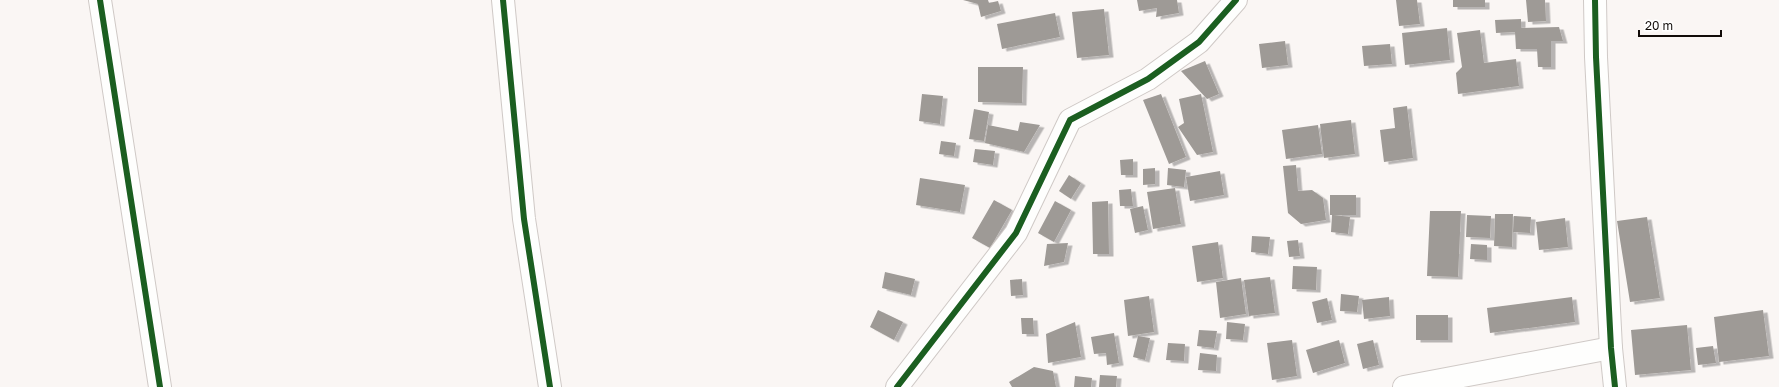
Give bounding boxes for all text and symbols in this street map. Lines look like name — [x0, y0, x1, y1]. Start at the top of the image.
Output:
scale bar — [1639, 12, 1721, 38]
text: 20 m — [1645, 18, 1673, 33]

